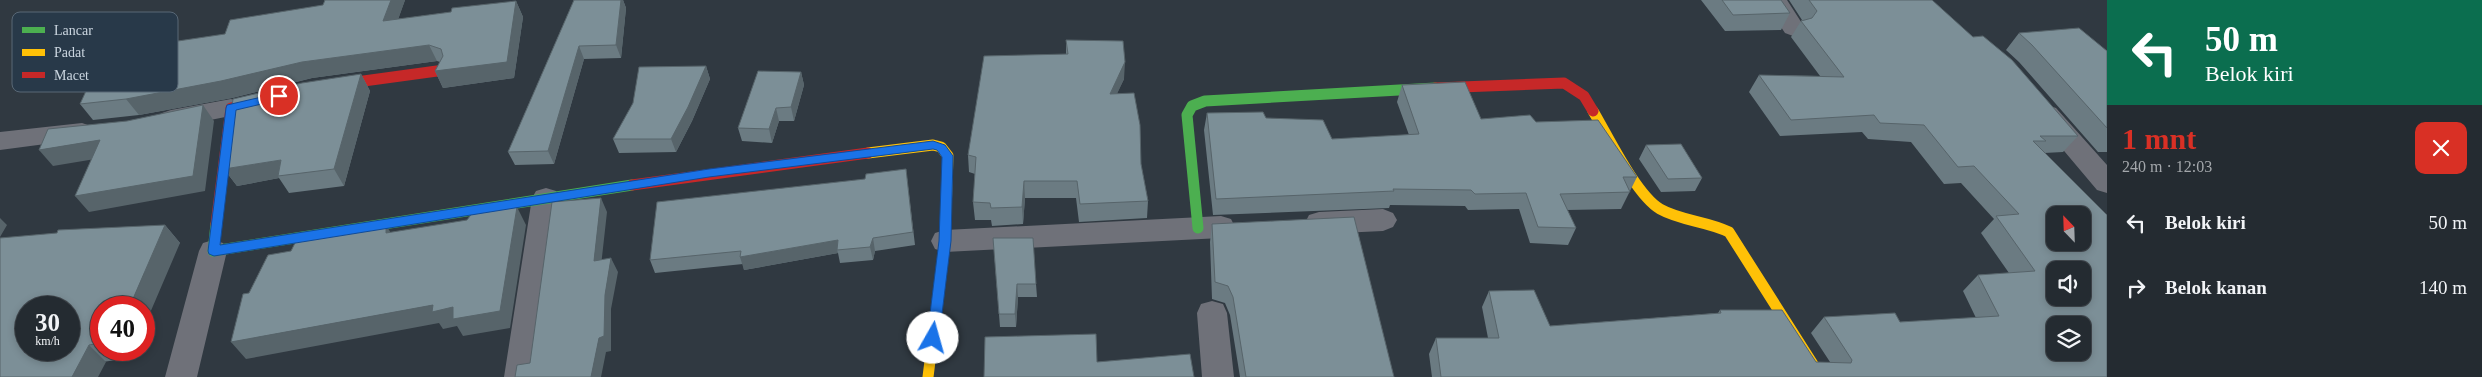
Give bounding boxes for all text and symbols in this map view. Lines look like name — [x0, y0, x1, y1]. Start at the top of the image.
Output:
legend — [12, 12, 178, 92]
icon: left — [2122, 20, 2187, 85]
text: 50 m — [2205, 20, 2278, 59]
text: Lancar — [54, 23, 93, 38]
text: Padat — [54, 45, 85, 60]
text: Belok kiri — [2205, 61, 2294, 86]
text: Macet — [54, 68, 89, 83]
pin — [258, 75, 300, 117]
icon: arrive — [265, 82, 293, 110]
text: 1 mnt — [2122, 122, 2196, 155]
button: close — [2415, 122, 2467, 174]
text: 240 m · 12:03 — [2122, 158, 2212, 175]
north arrow — [2046, 206, 2091, 251]
map controls — [2046, 206, 2091, 361]
icon: left — [2122, 209, 2150, 237]
text: Belok kiri — [2165, 212, 2246, 233]
text: 50 m — [2428, 212, 2467, 233]
button: sound — [2046, 261, 2091, 306]
icon: right — [2122, 274, 2150, 302]
text: Belok kanan — [2165, 277, 2267, 298]
text: 140 m — [2419, 277, 2467, 298]
speed limit sign: 40 — [90, 296, 155, 361]
text: 30 — [35, 309, 60, 336]
position arrow — [906, 311, 958, 363]
button: layers — [2046, 316, 2091, 361]
text: km/h — [35, 334, 60, 348]

